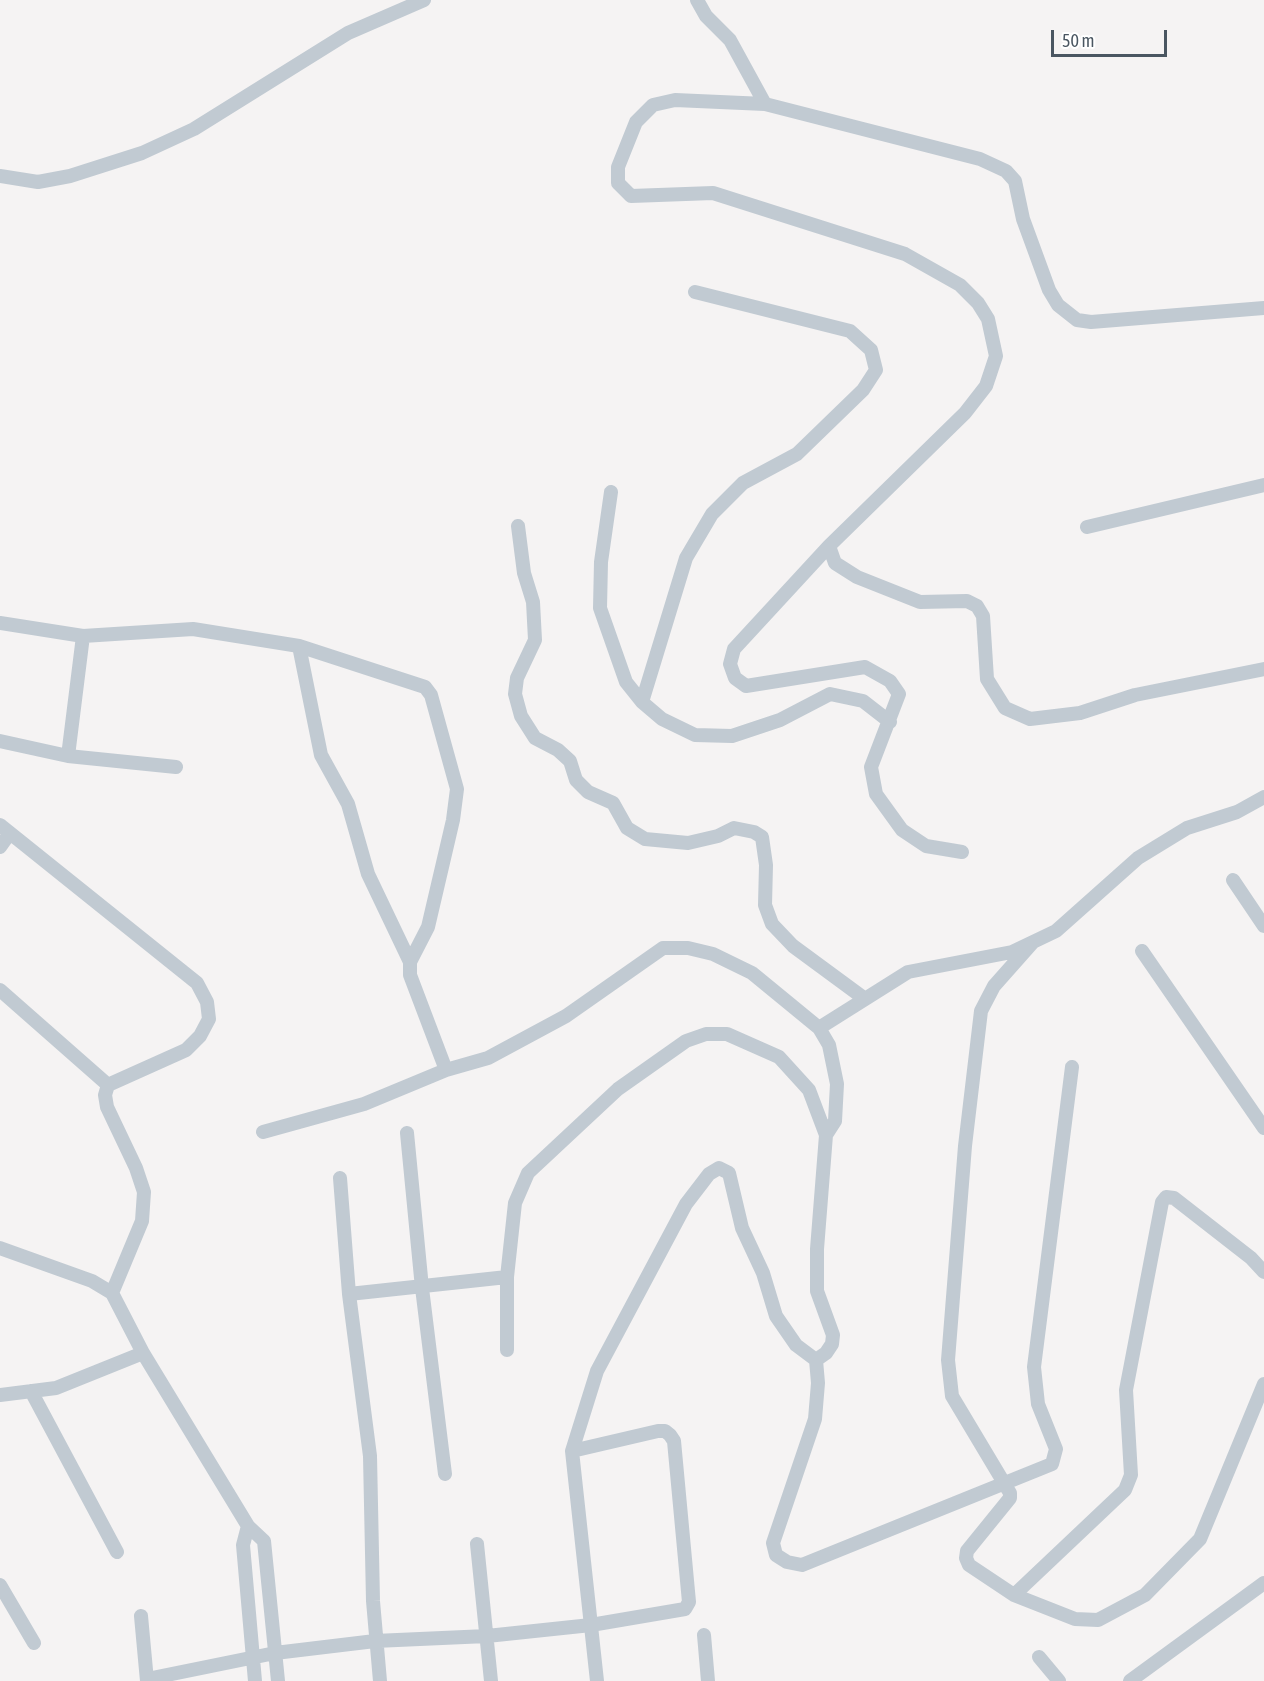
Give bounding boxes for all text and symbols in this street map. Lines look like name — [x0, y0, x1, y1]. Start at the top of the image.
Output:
scale bar — [1054, 18, 1170, 56]
text: 50 m — [1062, 30, 1094, 51]

